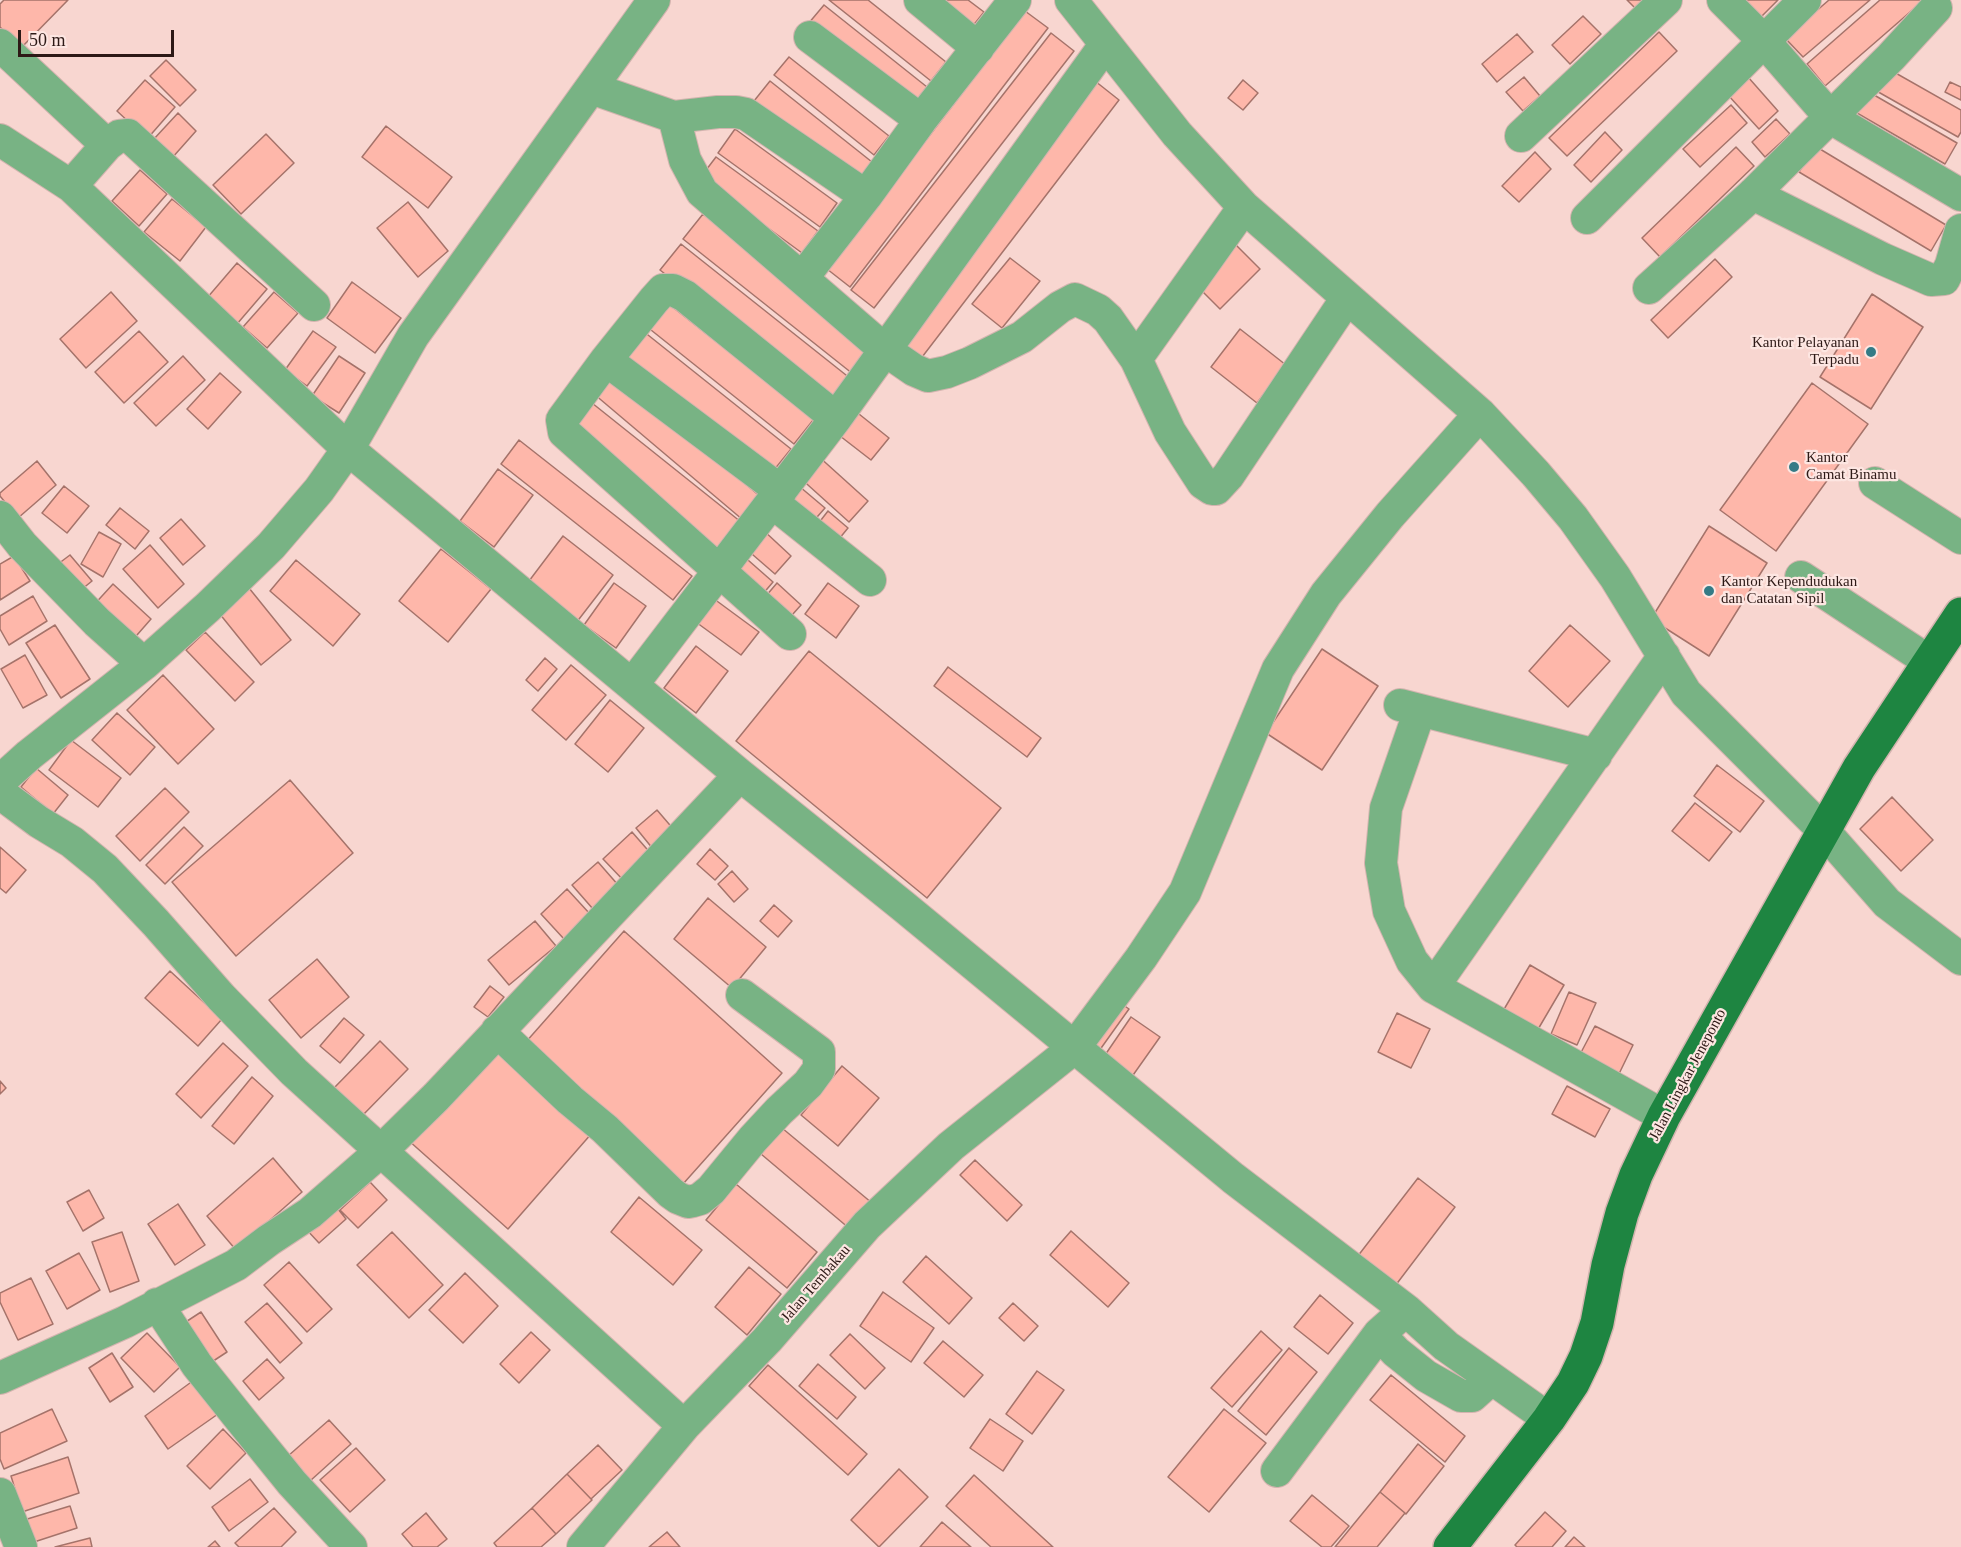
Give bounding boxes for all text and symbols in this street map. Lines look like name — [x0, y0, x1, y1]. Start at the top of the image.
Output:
scale bar — [21, 18, 177, 56]
text: 50 m — [29, 30, 66, 50]
place label: Kantor Pelayanan Terpadu — [1752, 334, 1859, 369]
marker: Kantor Pelayanan Terpadu — [1864, 345, 1878, 359]
place label: Kantor Camat Binamu — [1806, 449, 1896, 484]
marker: Kantor Camat Binamu — [1787, 460, 1801, 474]
place label: Kantor Kependudukan dan Catatan Sipil — [1721, 573, 1857, 608]
marker: Kantor Kependudukan dan Catatan Sipil — [1702, 584, 1716, 598]
street label: Jalan Lingkar Jeneponto — [1646, 1006, 1730, 1144]
street label: Jalan Tembakau — [777, 1242, 855, 1326]

